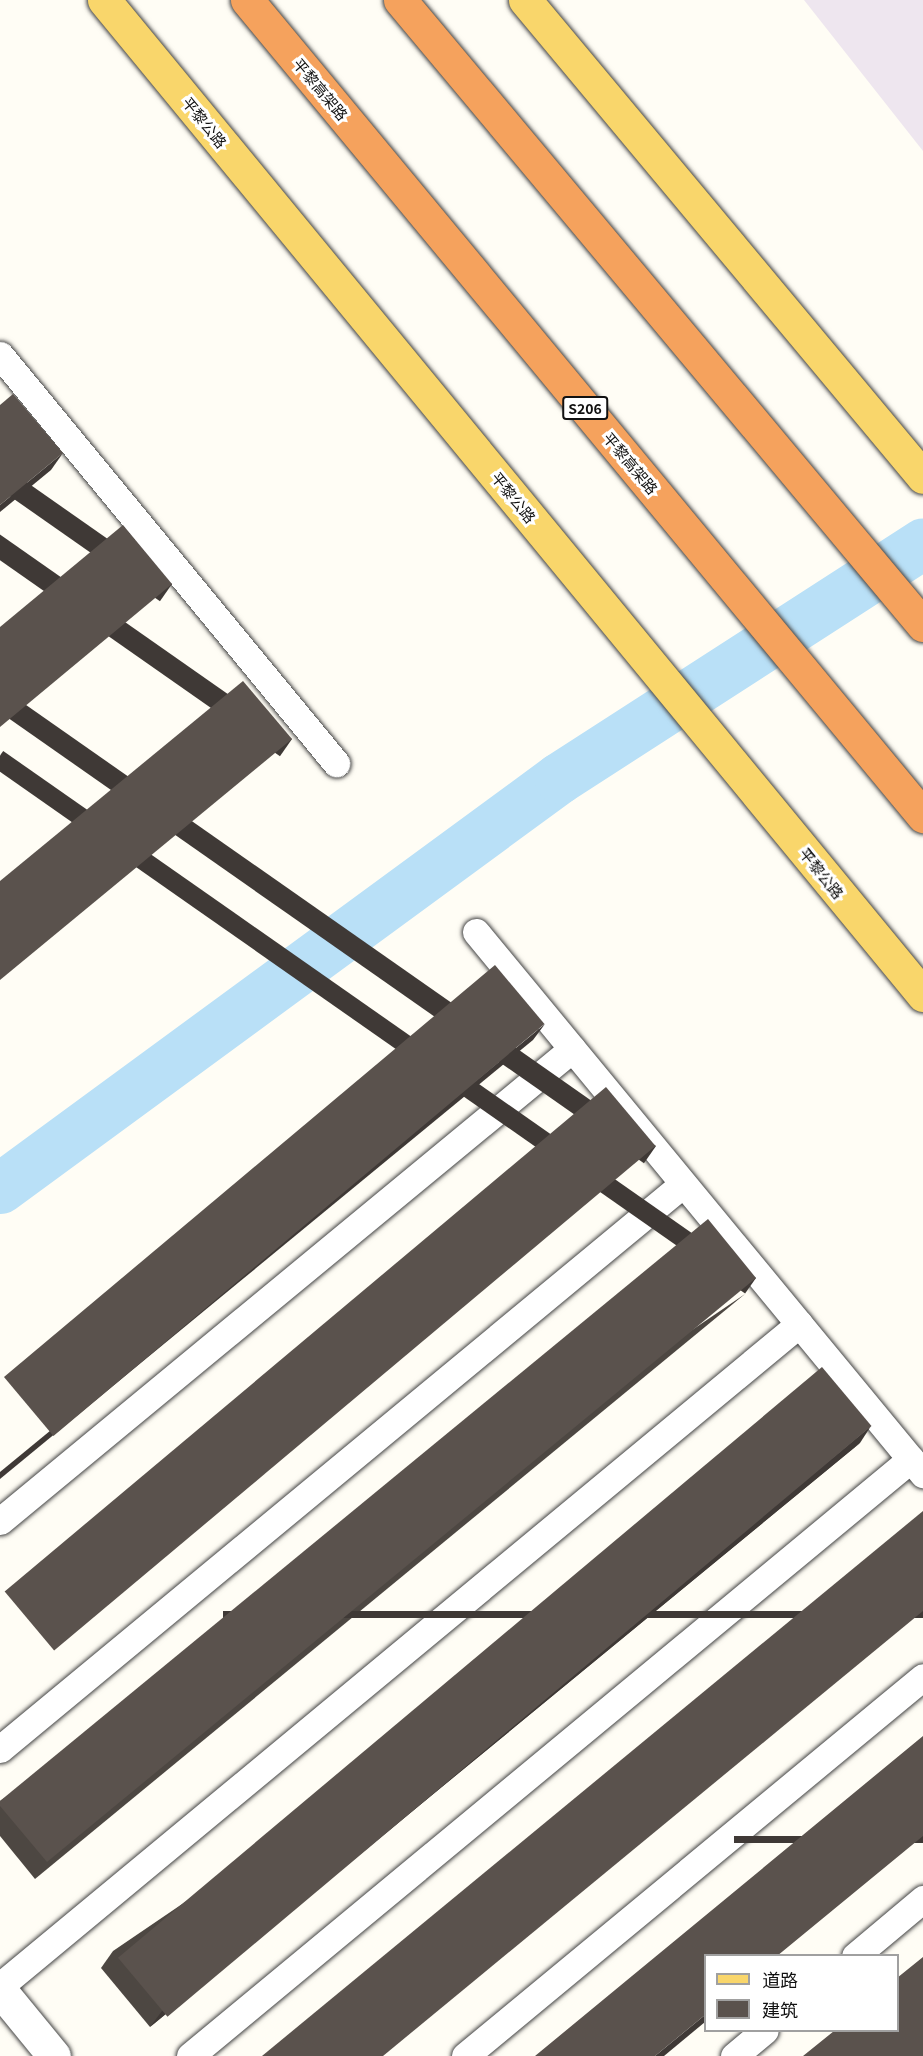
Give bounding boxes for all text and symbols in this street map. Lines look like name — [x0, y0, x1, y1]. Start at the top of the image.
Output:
street label: 平黎高架路 — [290, 54, 352, 124]
street label: 平黎公路 — [179, 93, 231, 151]
road number: S206 — [561, 397, 609, 419]
street label: 平黎高架路 — [600, 428, 662, 498]
street label: 平黎公路 — [488, 468, 540, 526]
street label: 平黎公路 — [796, 844, 848, 902]
legend — [704, 1954, 899, 2032]
text: 道路 — [762, 1966, 798, 1992]
text: 建筑 — [762, 1996, 798, 2022]

